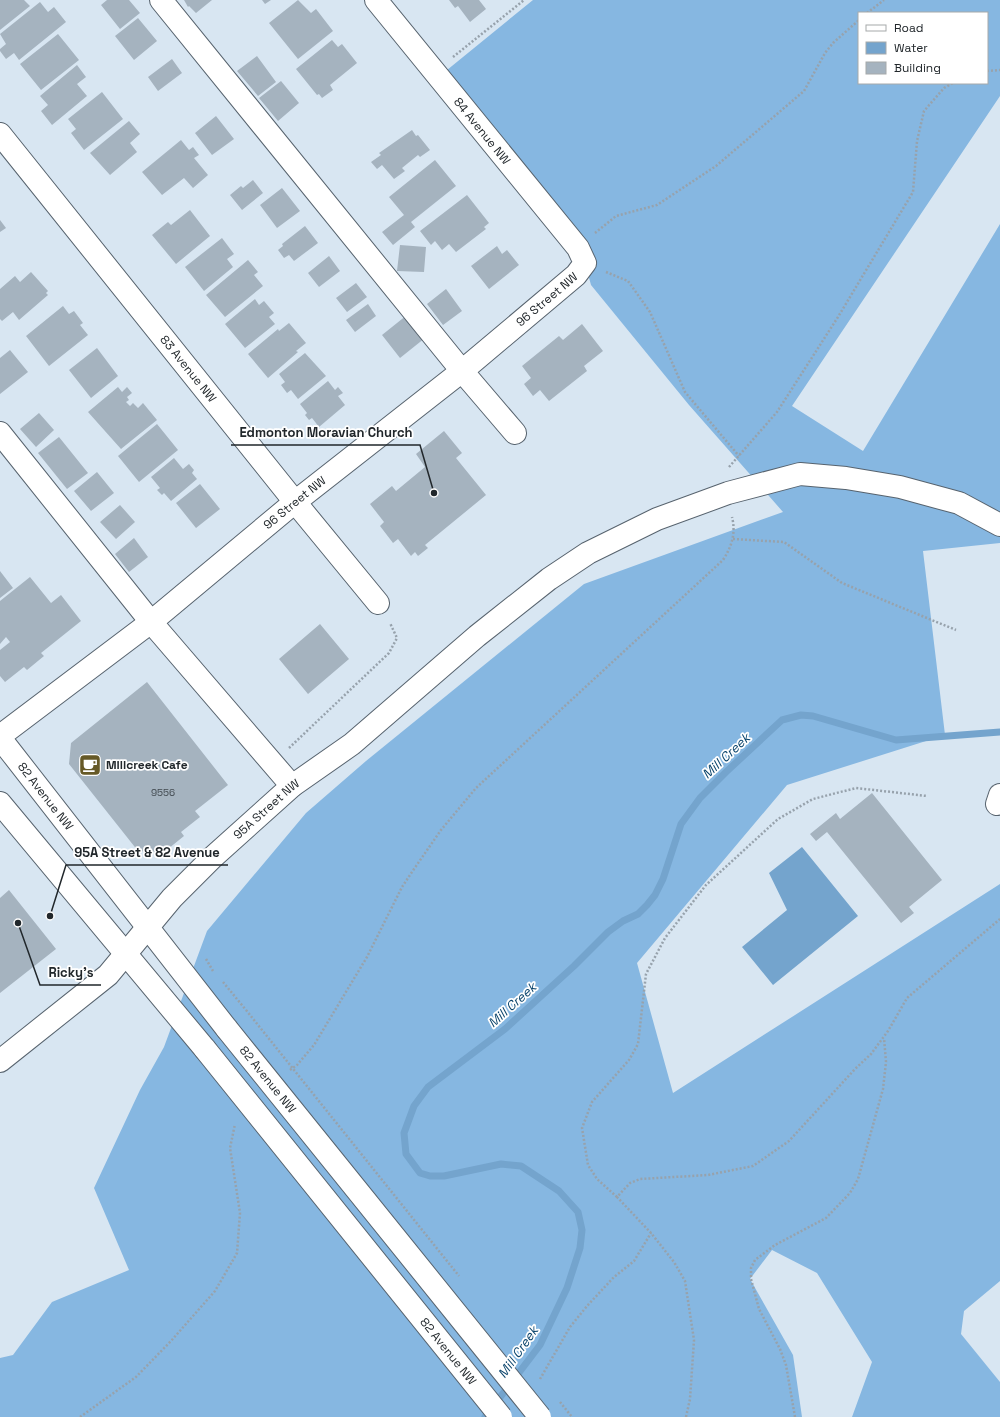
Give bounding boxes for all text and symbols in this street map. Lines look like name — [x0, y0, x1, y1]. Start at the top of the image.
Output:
legend — [858, 12, 988, 84]
text: Road — [894, 20, 923, 36]
text: Water — [894, 40, 928, 56]
text: Building — [894, 60, 941, 76]
street label: 84 Avenue NW — [450, 94, 514, 168]
street label: 96 Street NW — [513, 268, 582, 330]
street label: 83 Avenue NW — [156, 332, 220, 406]
callout: Edmonton Moravian Church — [231, 420, 420, 445]
text: Edmonton Moravian Church — [239, 424, 413, 441]
street label: 96 Street NW — [260, 472, 330, 533]
water label: Mill Creek — [698, 728, 755, 783]
cafe icon: Millcreek Cafe — [77, 752, 103, 778]
place label: Millcreek Cafe — [106, 757, 188, 773]
street label: 82 Avenue NW — [14, 759, 77, 834]
street label: 95A Street NW — [230, 775, 303, 843]
house number: 9556 — [151, 786, 175, 799]
callout: 95A Street & 82 Avenue — [66, 840, 228, 865]
text: 95A Street & 82 Avenue — [74, 844, 220, 861]
callout: Ricky's — [40, 960, 101, 985]
text: Ricky's — [48, 964, 94, 981]
water label: Mill Creek — [484, 977, 541, 1031]
street label: 82 Avenue NW — [236, 1043, 300, 1117]
street label: 82 Avenue NW — [416, 1314, 480, 1389]
water label: Mill Creek — [494, 1321, 543, 1381]

